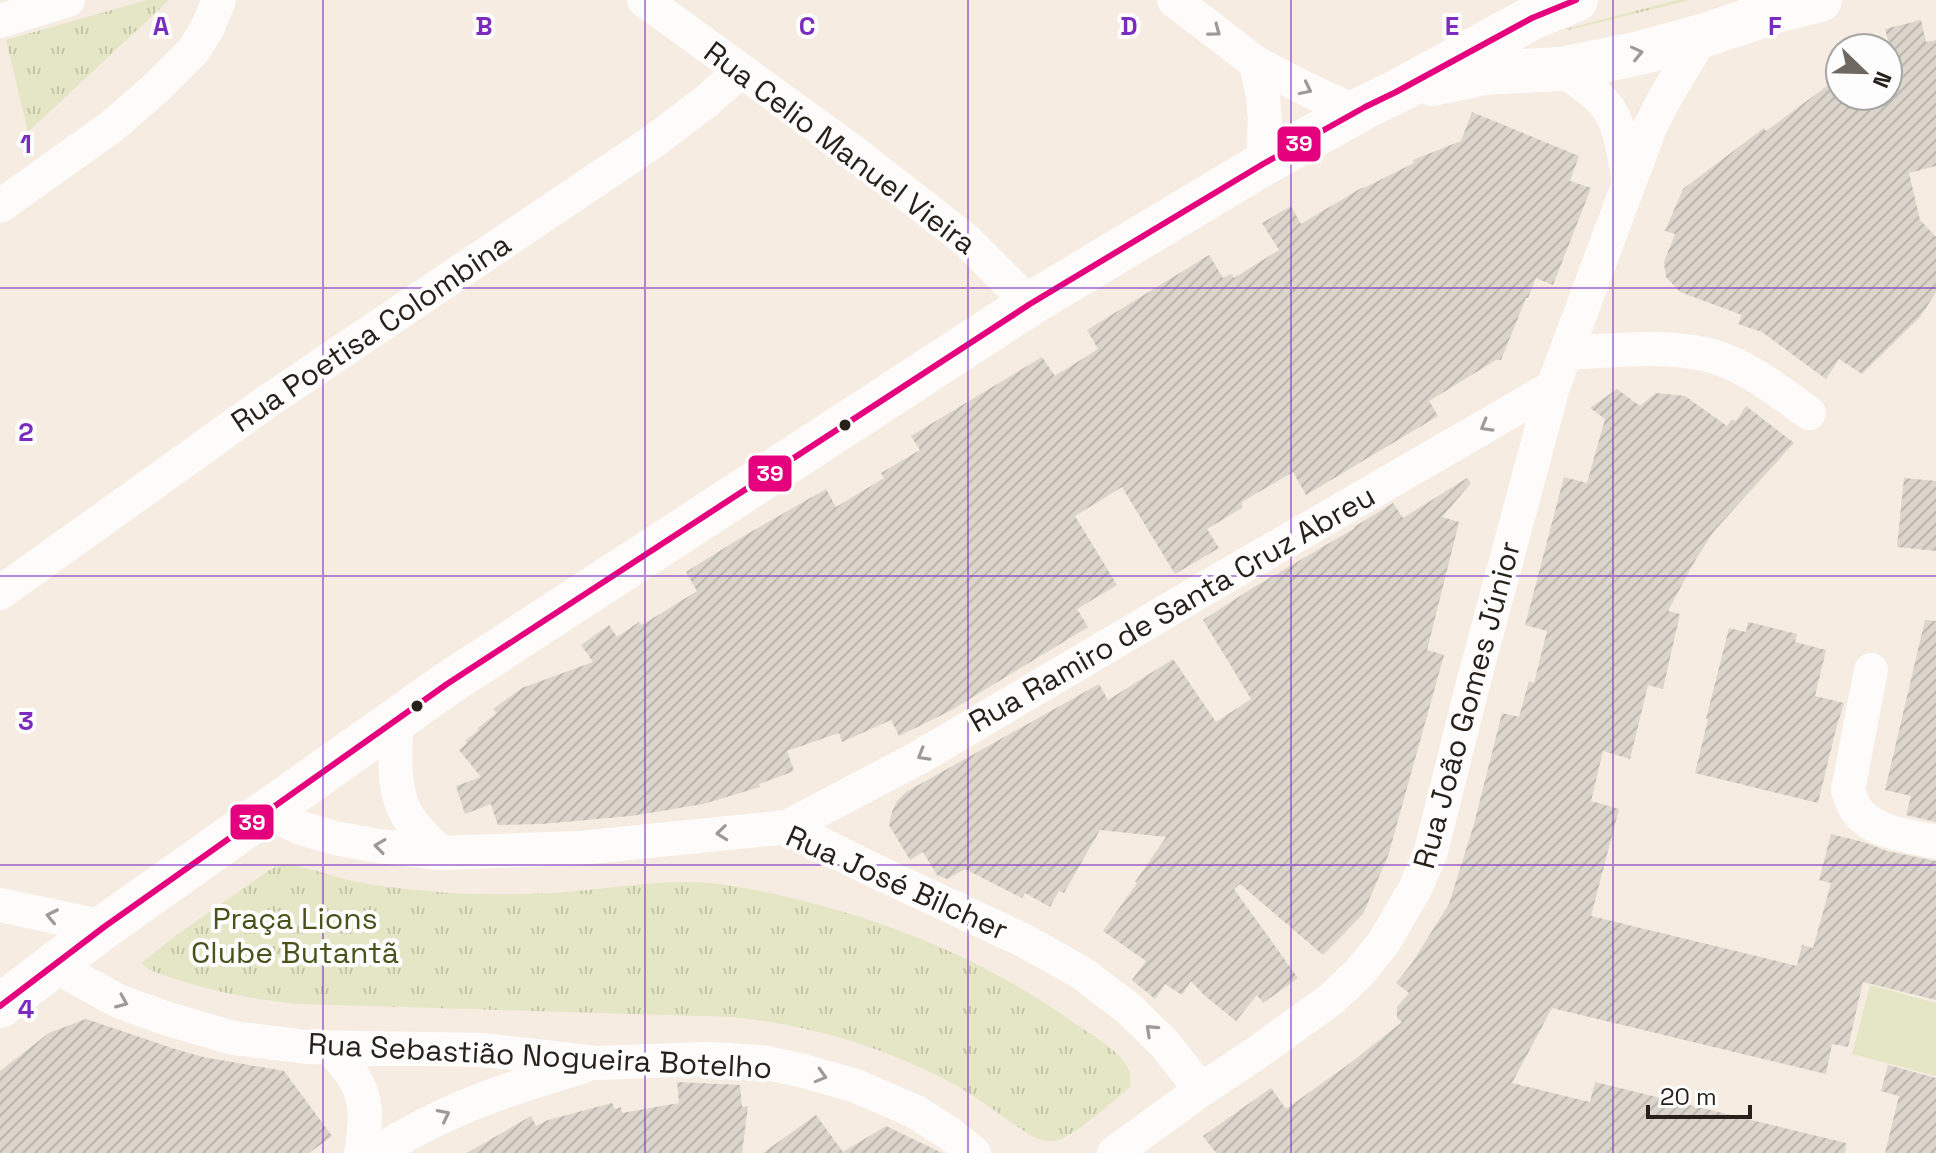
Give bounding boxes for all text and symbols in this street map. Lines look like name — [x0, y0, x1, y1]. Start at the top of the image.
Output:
text: A — [153, 9, 170, 43]
text: B — [475, 9, 493, 43]
text: C — [799, 9, 815, 43]
text: D — [1120, 9, 1138, 43]
text: E — [1445, 9, 1459, 43]
text: F — [1768, 9, 1782, 43]
one-way arrow — [1206, 22, 1221, 36]
street label: Rua Celio Manuel Vieira — [696, 32, 984, 263]
north arrow — [1824, 32, 1904, 112]
one-way arrow — [1630, 46, 1644, 63]
text: N — [1867, 68, 1898, 92]
one-way arrow — [1297, 79, 1312, 94]
line badge: 39 — [1276, 125, 1322, 163]
text: 1 — [20, 127, 32, 161]
text: 39 — [1286, 129, 1312, 157]
street label: Rua Poetisa Colombina — [223, 224, 518, 441]
text: 2 — [18, 415, 34, 449]
one-way arrow — [1480, 416, 1495, 432]
unlabelled marker — [837, 417, 853, 433]
line badge: 39 — [747, 454, 793, 493]
text: 39 — [757, 459, 783, 487]
street label: Rua Ramiro de Santa Cruz Abreu — [962, 476, 1382, 741]
street label: Rua João Gomes Júnior — [1404, 537, 1529, 873]
unlabelled marker — [409, 698, 425, 714]
text: 3 — [18, 704, 34, 738]
one-way arrow — [917, 745, 932, 761]
line badge: 39 — [229, 803, 275, 841]
text: 39 — [239, 808, 265, 836]
street label: Rua José Bilcher — [780, 816, 1014, 949]
one-way arrow — [716, 825, 729, 842]
one-way arrow — [373, 838, 387, 855]
park label: Praça Lions Clube Butantã — [191, 899, 399, 972]
one-way arrow — [46, 908, 59, 925]
text: 4 — [18, 992, 34, 1026]
one-way arrow — [114, 992, 128, 1008]
street label: Rua Sebastião Nogueira Botelho — [307, 1024, 773, 1087]
one-way arrow — [1146, 1025, 1160, 1040]
one-way arrow — [813, 1067, 827, 1083]
scale bar — [1648, 1069, 1750, 1119]
text: 20 m — [1660, 1081, 1717, 1112]
one-way arrow — [436, 1110, 451, 1125]

